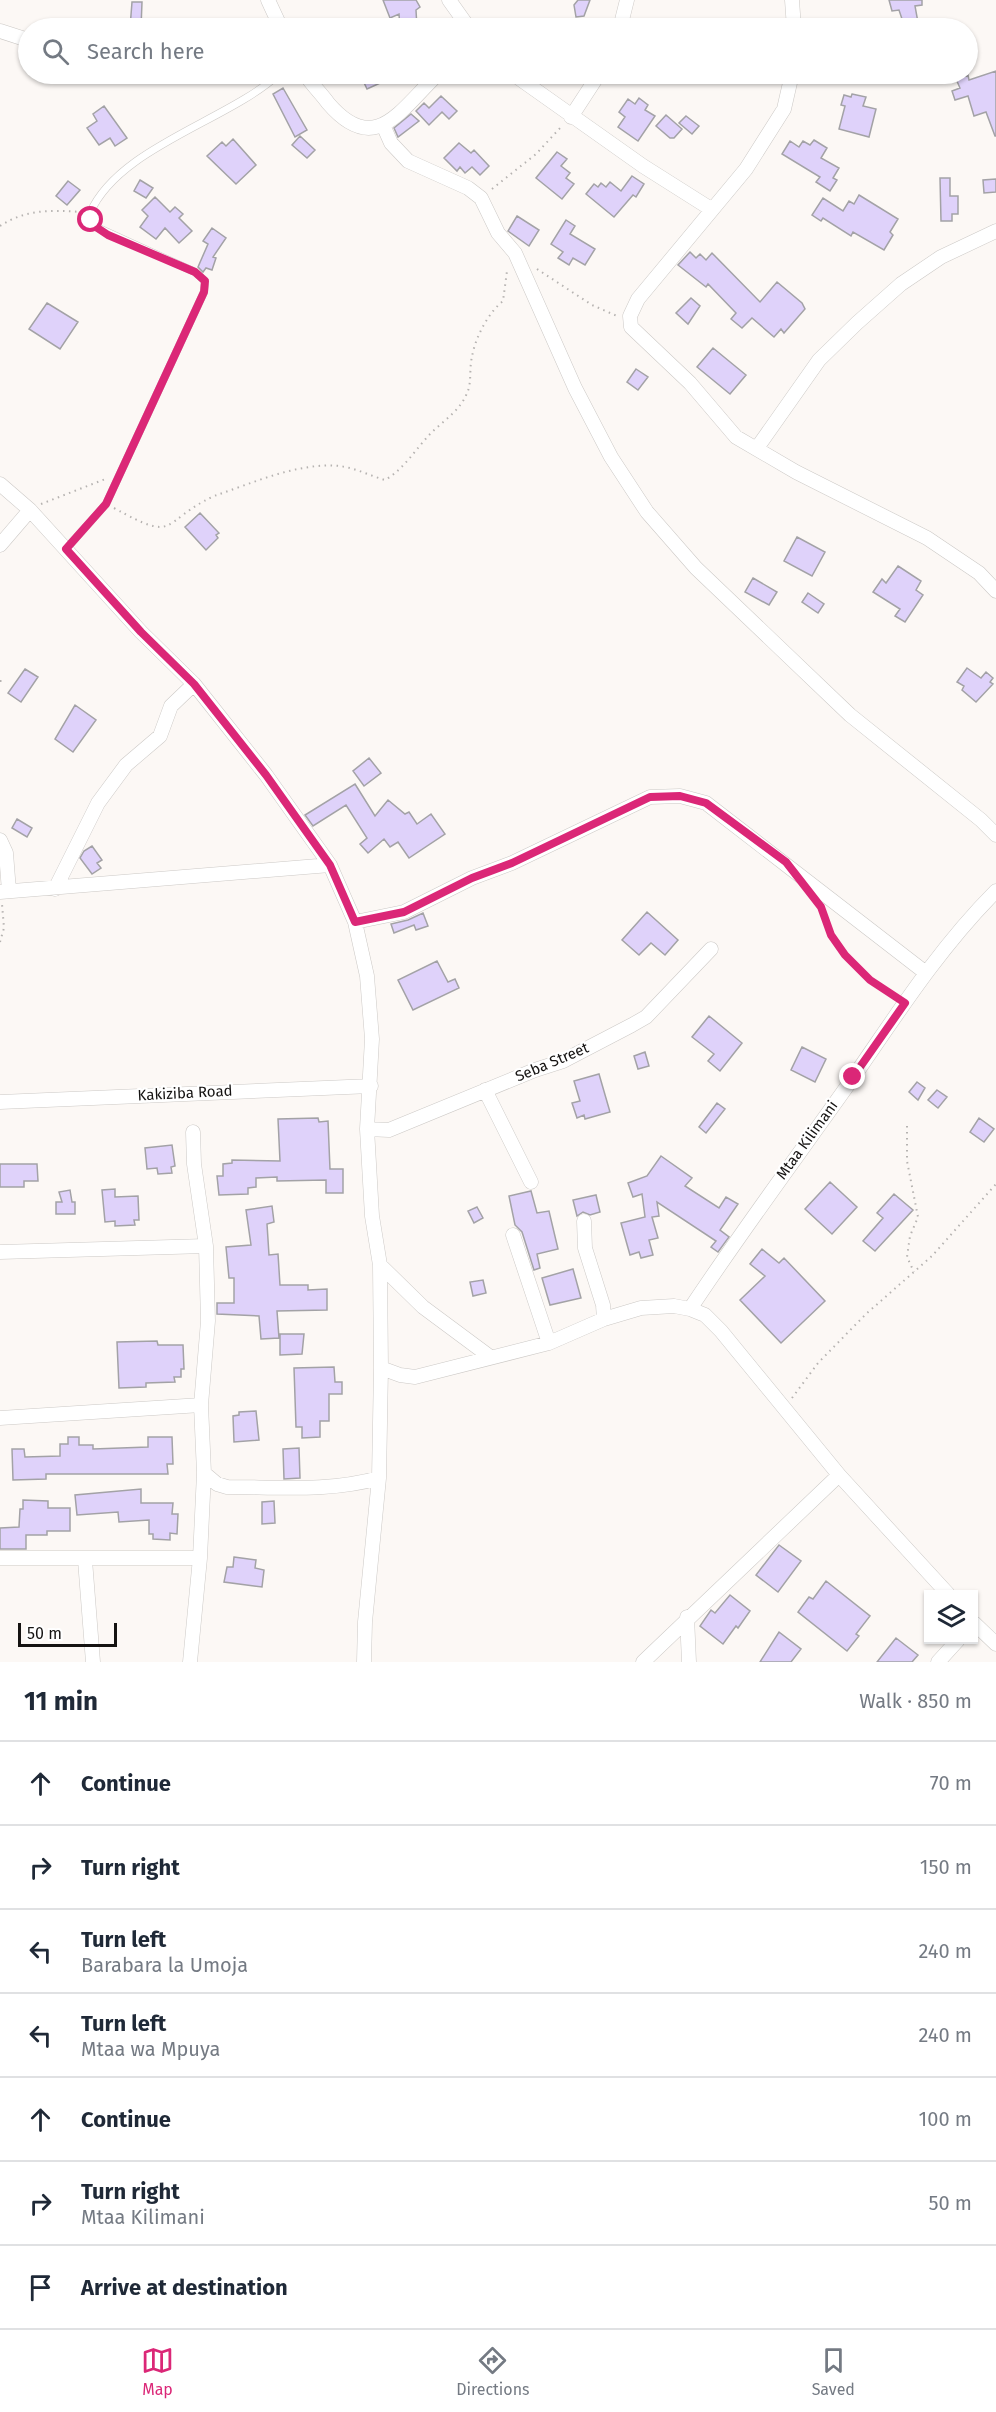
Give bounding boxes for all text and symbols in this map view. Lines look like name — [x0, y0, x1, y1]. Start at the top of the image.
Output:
search box — [18, 18, 978, 84]
icon: search — [39, 35, 72, 68]
text: Search here — [87, 38, 205, 65]
route start — [77, 206, 103, 232]
street label: Seba Street — [513, 1038, 592, 1086]
route end — [839, 1063, 865, 1089]
street label: Kakiziba Road — [137, 1082, 233, 1104]
street label: Mtaa Kilimani — [772, 1097, 842, 1183]
map controls — [924, 1590, 978, 1644]
button: layers — [924, 1590, 978, 1644]
scale bar — [18, 1620, 117, 1648]
text: 50 m — [27, 1624, 62, 1643]
text: 11 min — [24, 1686, 98, 1717]
text: Walk · 850 m — [859, 1689, 972, 1713]
icon: ahead — [24, 1767, 57, 1800]
text: Continue — [81, 1770, 171, 1797]
text: 70 m — [930, 1771, 972, 1795]
icon: right — [24, 1851, 57, 1884]
text: Turn right — [81, 1854, 180, 1881]
text: 150 m — [920, 1855, 972, 1879]
text: Turn left — [81, 1926, 166, 1953]
icon: left — [24, 1935, 57, 1968]
text: 240 m — [918, 1939, 972, 1963]
text: Barabara la Umoja — [81, 1953, 248, 1977]
text: Turn left — [81, 2010, 166, 2037]
icon: left — [24, 2019, 57, 2052]
text: 240 m — [918, 2023, 972, 2047]
text: Mtaa wa Mpuya — [81, 2037, 220, 2061]
icon: ahead — [24, 2103, 57, 2136]
text: Continue — [81, 2106, 171, 2133]
text: 100 m — [919, 2107, 972, 2131]
text: Turn right — [81, 2178, 180, 2205]
icon: right — [24, 2187, 57, 2220]
text: 50 m — [928, 2191, 972, 2215]
text: Mtaa Kilimani — [81, 2205, 205, 2229]
icon: arrive — [24, 2271, 57, 2304]
text: Arrive at destination — [81, 2274, 288, 2301]
tab: Map — [141, 2344, 174, 2399]
tab: Directions — [456, 2344, 530, 2399]
tab: Saved — [812, 2344, 855, 2399]

